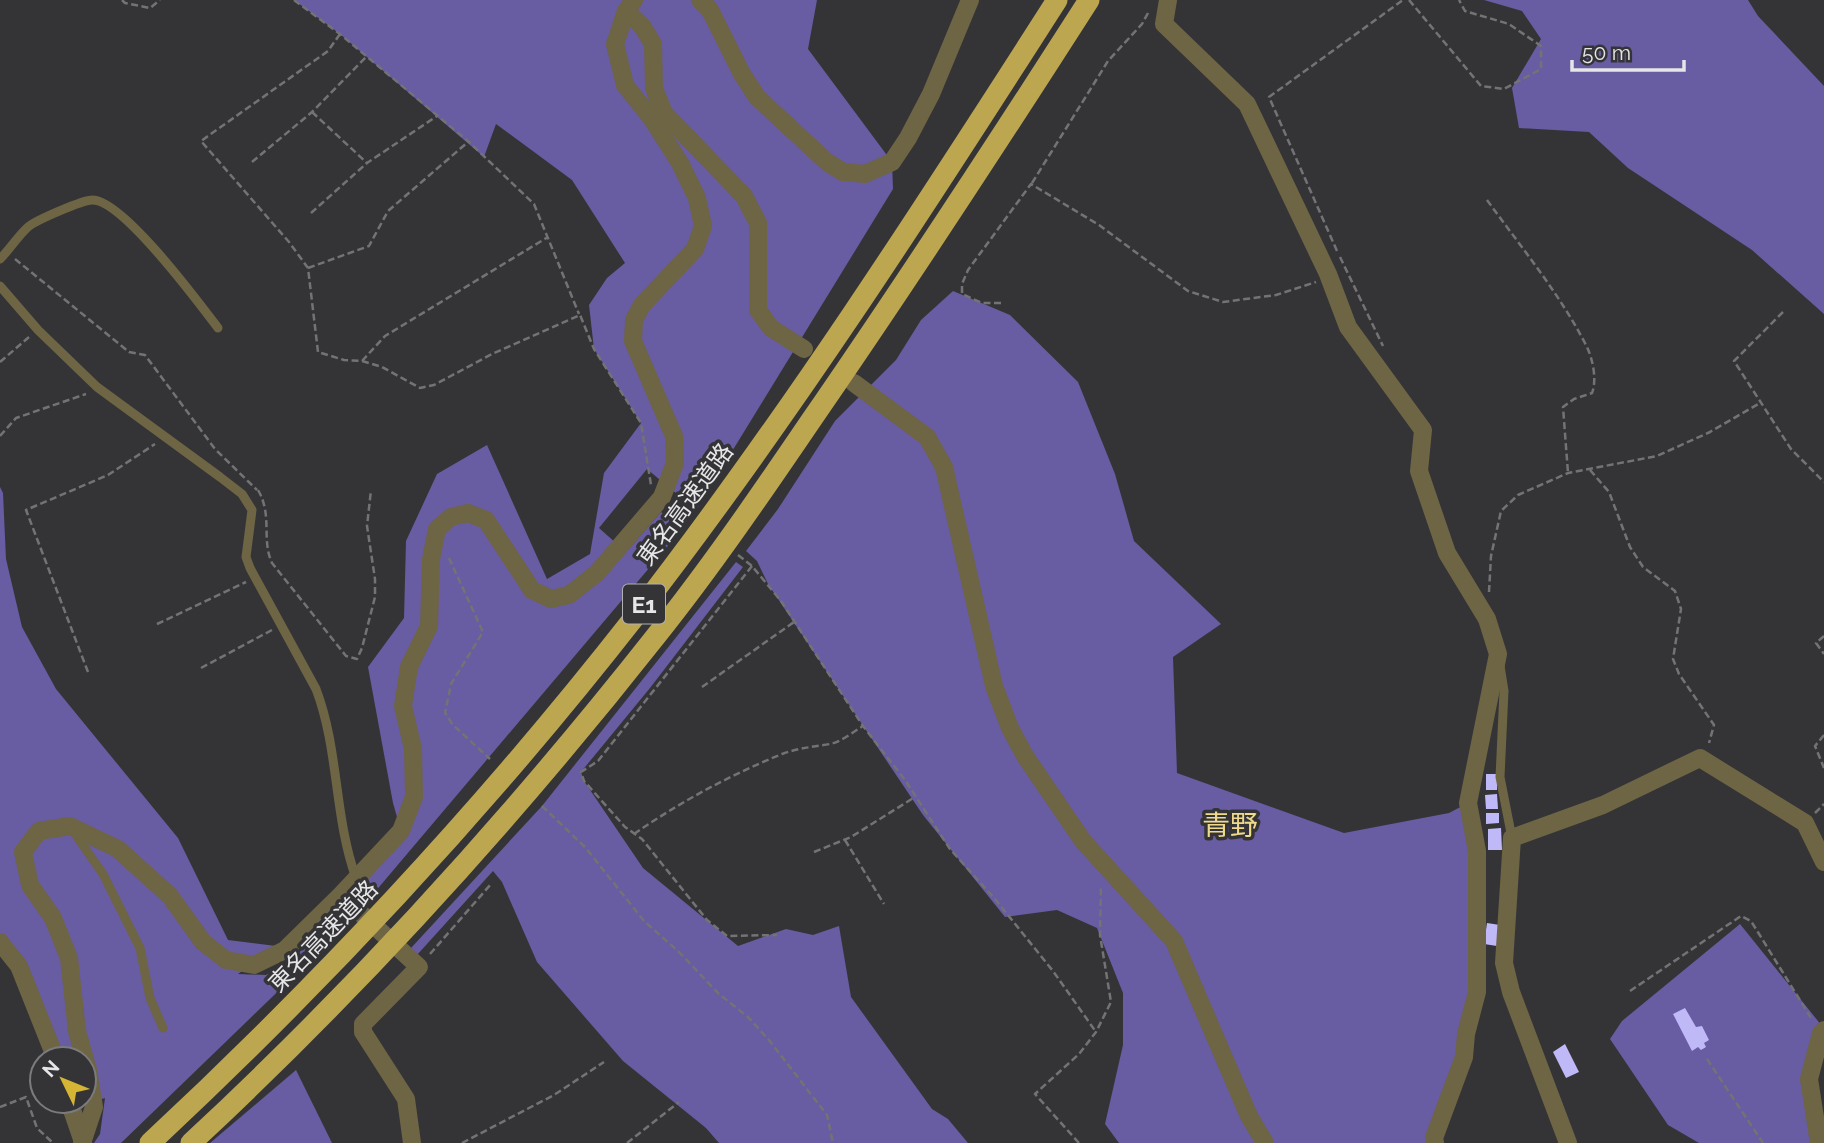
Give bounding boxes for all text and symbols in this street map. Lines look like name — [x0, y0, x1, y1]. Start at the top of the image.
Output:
scale bar — [1572, 28, 1684, 72]
text: 50 m — [1582, 40, 1631, 65]
street label: 東名高速道路 — [631, 437, 739, 571]
road number: E1 — [623, 584, 665, 624]
district label: 青野 — [1202, 809, 1258, 842]
street label: 東名高速道路 — [263, 874, 383, 998]
north arrow — [28, 1045, 98, 1115]
text: N — [38, 1056, 64, 1081]

